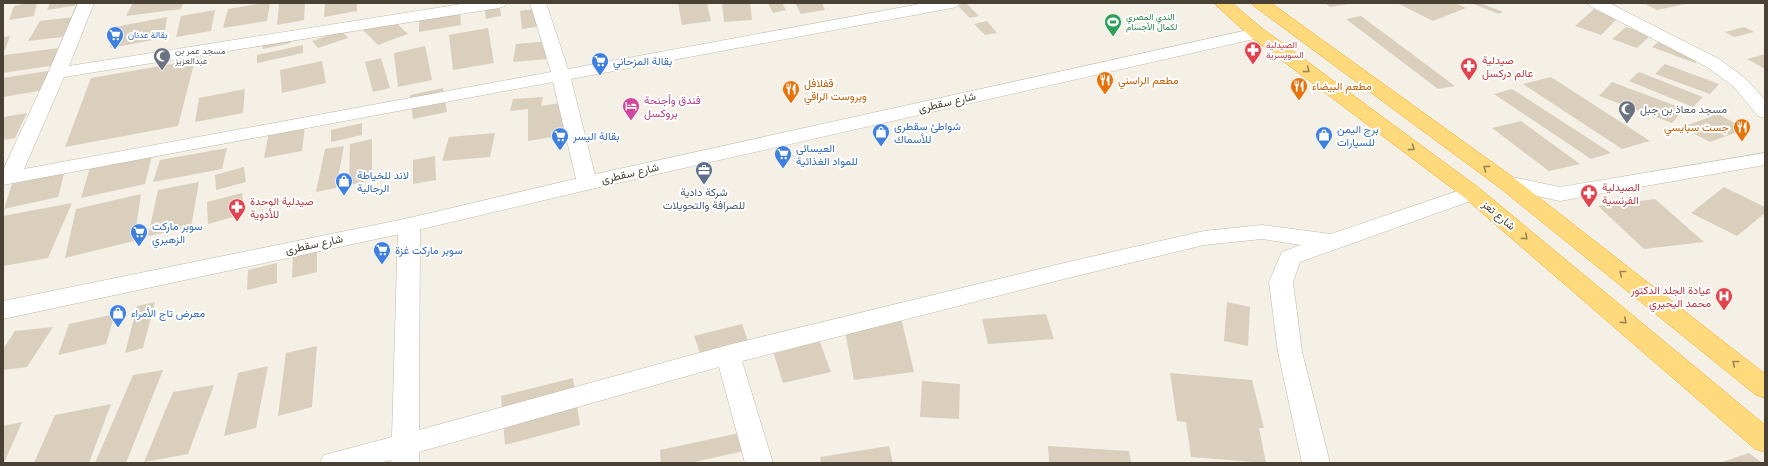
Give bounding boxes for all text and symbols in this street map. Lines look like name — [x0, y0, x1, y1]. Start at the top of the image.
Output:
place label: الندي المصري لكمال الأجسام — [1126, 10, 1177, 33]
sports icon: الندي المصري لكمال الأجسام — [1103, 12, 1123, 37]
supermarket icon: بقالة عدنان — [105, 25, 125, 50]
place label: بقالة عدنان — [128, 28, 168, 41]
place label: الصيدلية السويسرية — [1266, 38, 1304, 61]
pharmacy icon: الصيدلية السويسرية — [1243, 40, 1263, 65]
place label: مسجد عمر بن عبدالعزيز — [174, 44, 226, 67]
mosque icon: مسجد عمر بن عبدالعزيز — [152, 46, 172, 71]
supermarket icon: بقالة المزحاني — [590, 51, 610, 76]
place label: صيدلية عالم دركسل — [1482, 52, 1533, 81]
place label: بقالة المزحاني — [613, 53, 672, 71]
pharmacy icon: صيدلية عالم دركسل — [1459, 56, 1479, 81]
one-way arrow — [1303, 65, 1310, 72]
restaurant icon: مطعم الراسني — [1095, 70, 1115, 95]
place label: مطعم الراسني — [1118, 72, 1179, 90]
place label: قفلافل وبروست الراقي — [804, 75, 867, 106]
restaurant icon: مطعم البيضاء — [1289, 76, 1309, 101]
place label: مطعم البيضاء — [1312, 78, 1372, 94]
restaurant icon: قفلافل وبروست الراقي — [781, 79, 801, 104]
street label: شارع سقطرى — [917, 88, 978, 116]
place label: فندق وأجنحة بروكسل — [644, 92, 701, 120]
hotel icon: فندق وأجنحة بروكسل — [621, 96, 641, 121]
mosque icon: مسجد معاذ بن جبل — [1617, 99, 1637, 124]
place label: مسجد معاذ بن جبل — [1640, 101, 1727, 116]
restaurant icon: جست سبايسي — [1732, 117, 1752, 142]
place label: شواطئ سقطرى للأسماك — [894, 118, 961, 146]
place label: جست سبايسي — [1664, 119, 1729, 137]
place label: برج اليمن للسيارات — [1337, 121, 1379, 149]
shop icon: شواطئ سقطرى للأسماك — [871, 122, 891, 147]
shop icon: برج اليمن للسيارات — [1314, 125, 1334, 150]
supermarket icon: بقالة اليسر — [550, 126, 570, 151]
place label: بقالة اليسر — [572, 128, 620, 143]
place label: العيسائي للمواد الغذائية — [796, 140, 858, 168]
one-way arrow — [1407, 143, 1414, 150]
supermarket icon: العيسائي للمواد الغذائية — [773, 144, 793, 169]
street label: شارع سقطرى — [600, 159, 661, 187]
office icon: شركة دادية للصرافة والتحويلات — [694, 160, 714, 185]
one-way arrow — [1484, 166, 1491, 173]
place label: لاند للخياطة الرجالية — [357, 167, 409, 195]
shop icon: لاند للخياطة الرجالية — [334, 171, 354, 196]
place label: الصيدلية الفرنسية — [1602, 179, 1640, 207]
pharmacy icon: الصيدلية الفرنسية — [1579, 183, 1599, 208]
place label: شركة دادية للصرافة والتحويلات — [663, 184, 745, 212]
place label: صيدلية الوحدة للأدوية — [250, 193, 314, 221]
street label: شارع تعز — [1478, 196, 1519, 234]
pharmacy icon: صيدلية الوحدة للأدوية — [227, 197, 247, 222]
place label: سوبر ماركت الزهيري — [152, 218, 203, 249]
supermarket icon: سوبر ماركت الزهيري — [129, 222, 149, 247]
street label: شارع سقطرى — [284, 230, 345, 258]
one-way arrow — [1520, 233, 1527, 240]
supermarket icon: سوبر ماركت غزة — [372, 240, 392, 265]
place label: سوبر ماركت غزة — [395, 242, 463, 257]
one-way arrow — [1620, 271, 1627, 278]
place label: عيادة الجلد الدكتور محمد اليحيري — [1630, 282, 1711, 313]
hospital icon: عيادة الجلد الدكتور محمد اليحيري — [1714, 286, 1734, 311]
shop icon: معرض تاج الأمراء — [108, 303, 128, 328]
place label: معرض تاج الأمراء — [131, 305, 205, 321]
one-way arrow — [1619, 317, 1627, 324]
one-way arrow — [1732, 361, 1739, 368]

